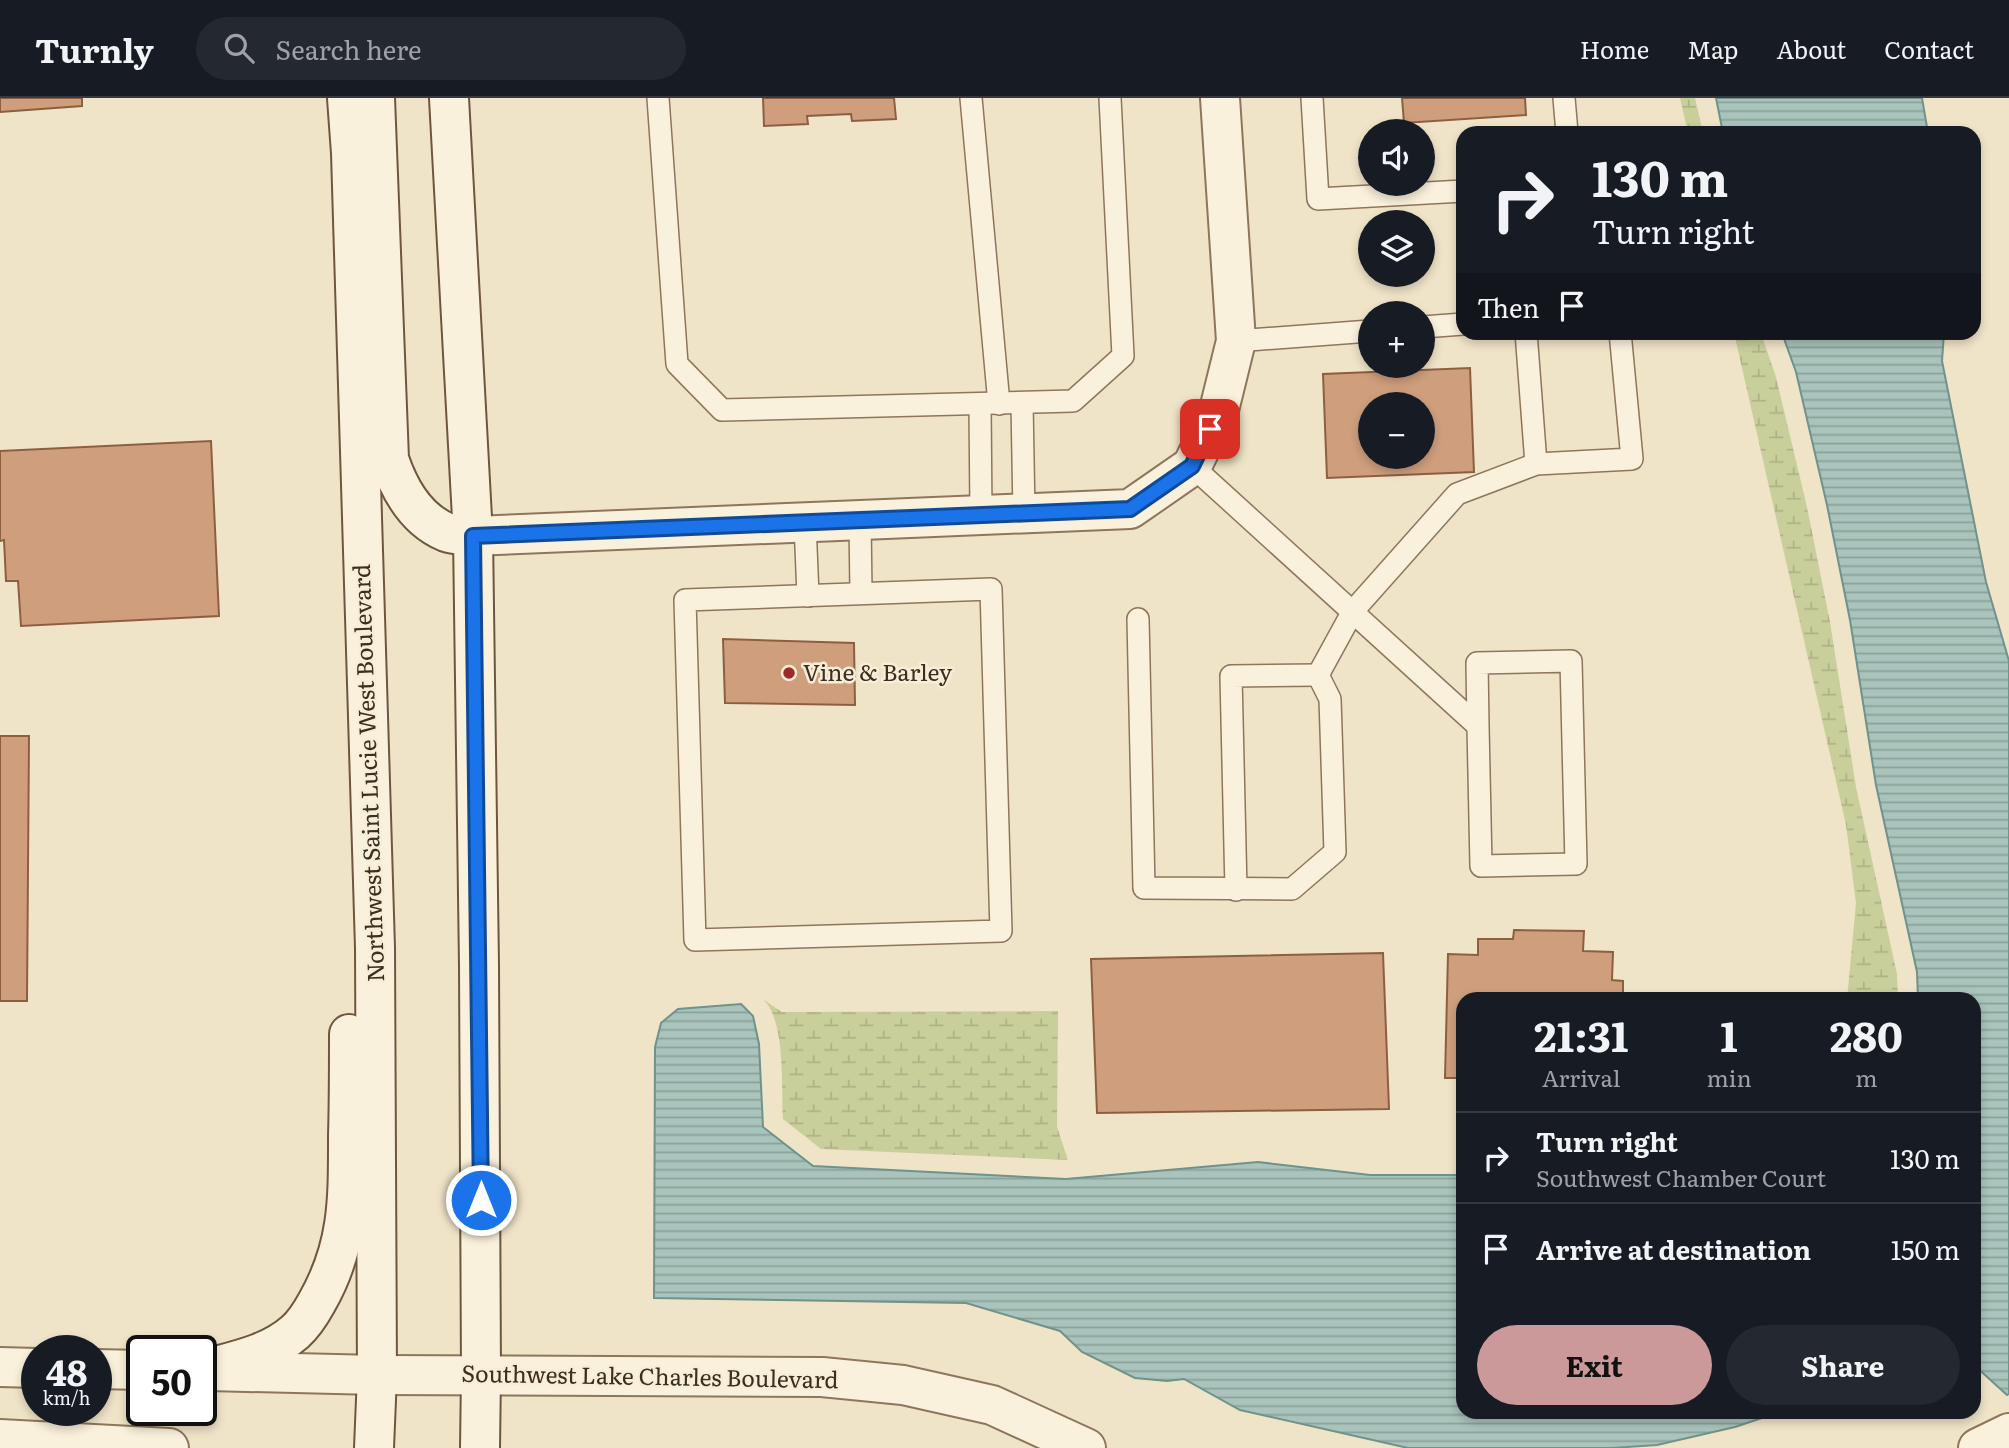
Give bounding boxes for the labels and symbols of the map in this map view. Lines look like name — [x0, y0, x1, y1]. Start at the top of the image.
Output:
pin — [1180, 399, 1240, 459]
street label: Northwest Saint Lucie West Boulevard — [343, 563, 391, 983]
place label: Vine & Barley — [803, 654, 953, 688]
marker: Vine & Barley — [781, 665, 797, 681]
position arrow — [444, 1163, 518, 1237]
speed limit sign: 50 — [126, 1335, 217, 1426]
street label: Southwest Lake Charles Boulevard — [461, 1355, 839, 1395]

